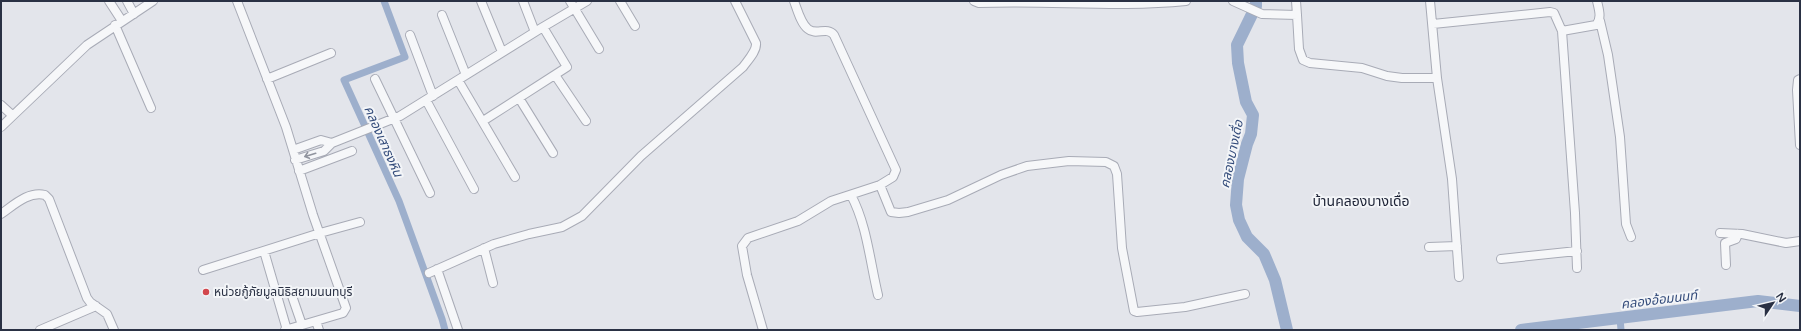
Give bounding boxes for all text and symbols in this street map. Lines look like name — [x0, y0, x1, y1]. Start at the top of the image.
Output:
water label: คลองเสาธงหิน — [360, 103, 406, 180]
water label: คลองบางเดื่อ — [1215, 118, 1247, 190]
one-way arrow — [304, 152, 317, 159]
district label: บ้านคลองบางเดื่อ — [1312, 191, 1410, 210]
north arrow — [1753, 283, 1793, 323]
place label: หน่วยกู้ภัยมูลนิธิสยามนนทบุรี — [214, 285, 353, 299]
marker: หน่วยกู้ภัยมูลนิธิสยามนนทบุรี — [201, 287, 211, 297]
water label: คลองอ้อมนนท์ — [1620, 287, 1701, 313]
text: N — [1773, 290, 1789, 305]

